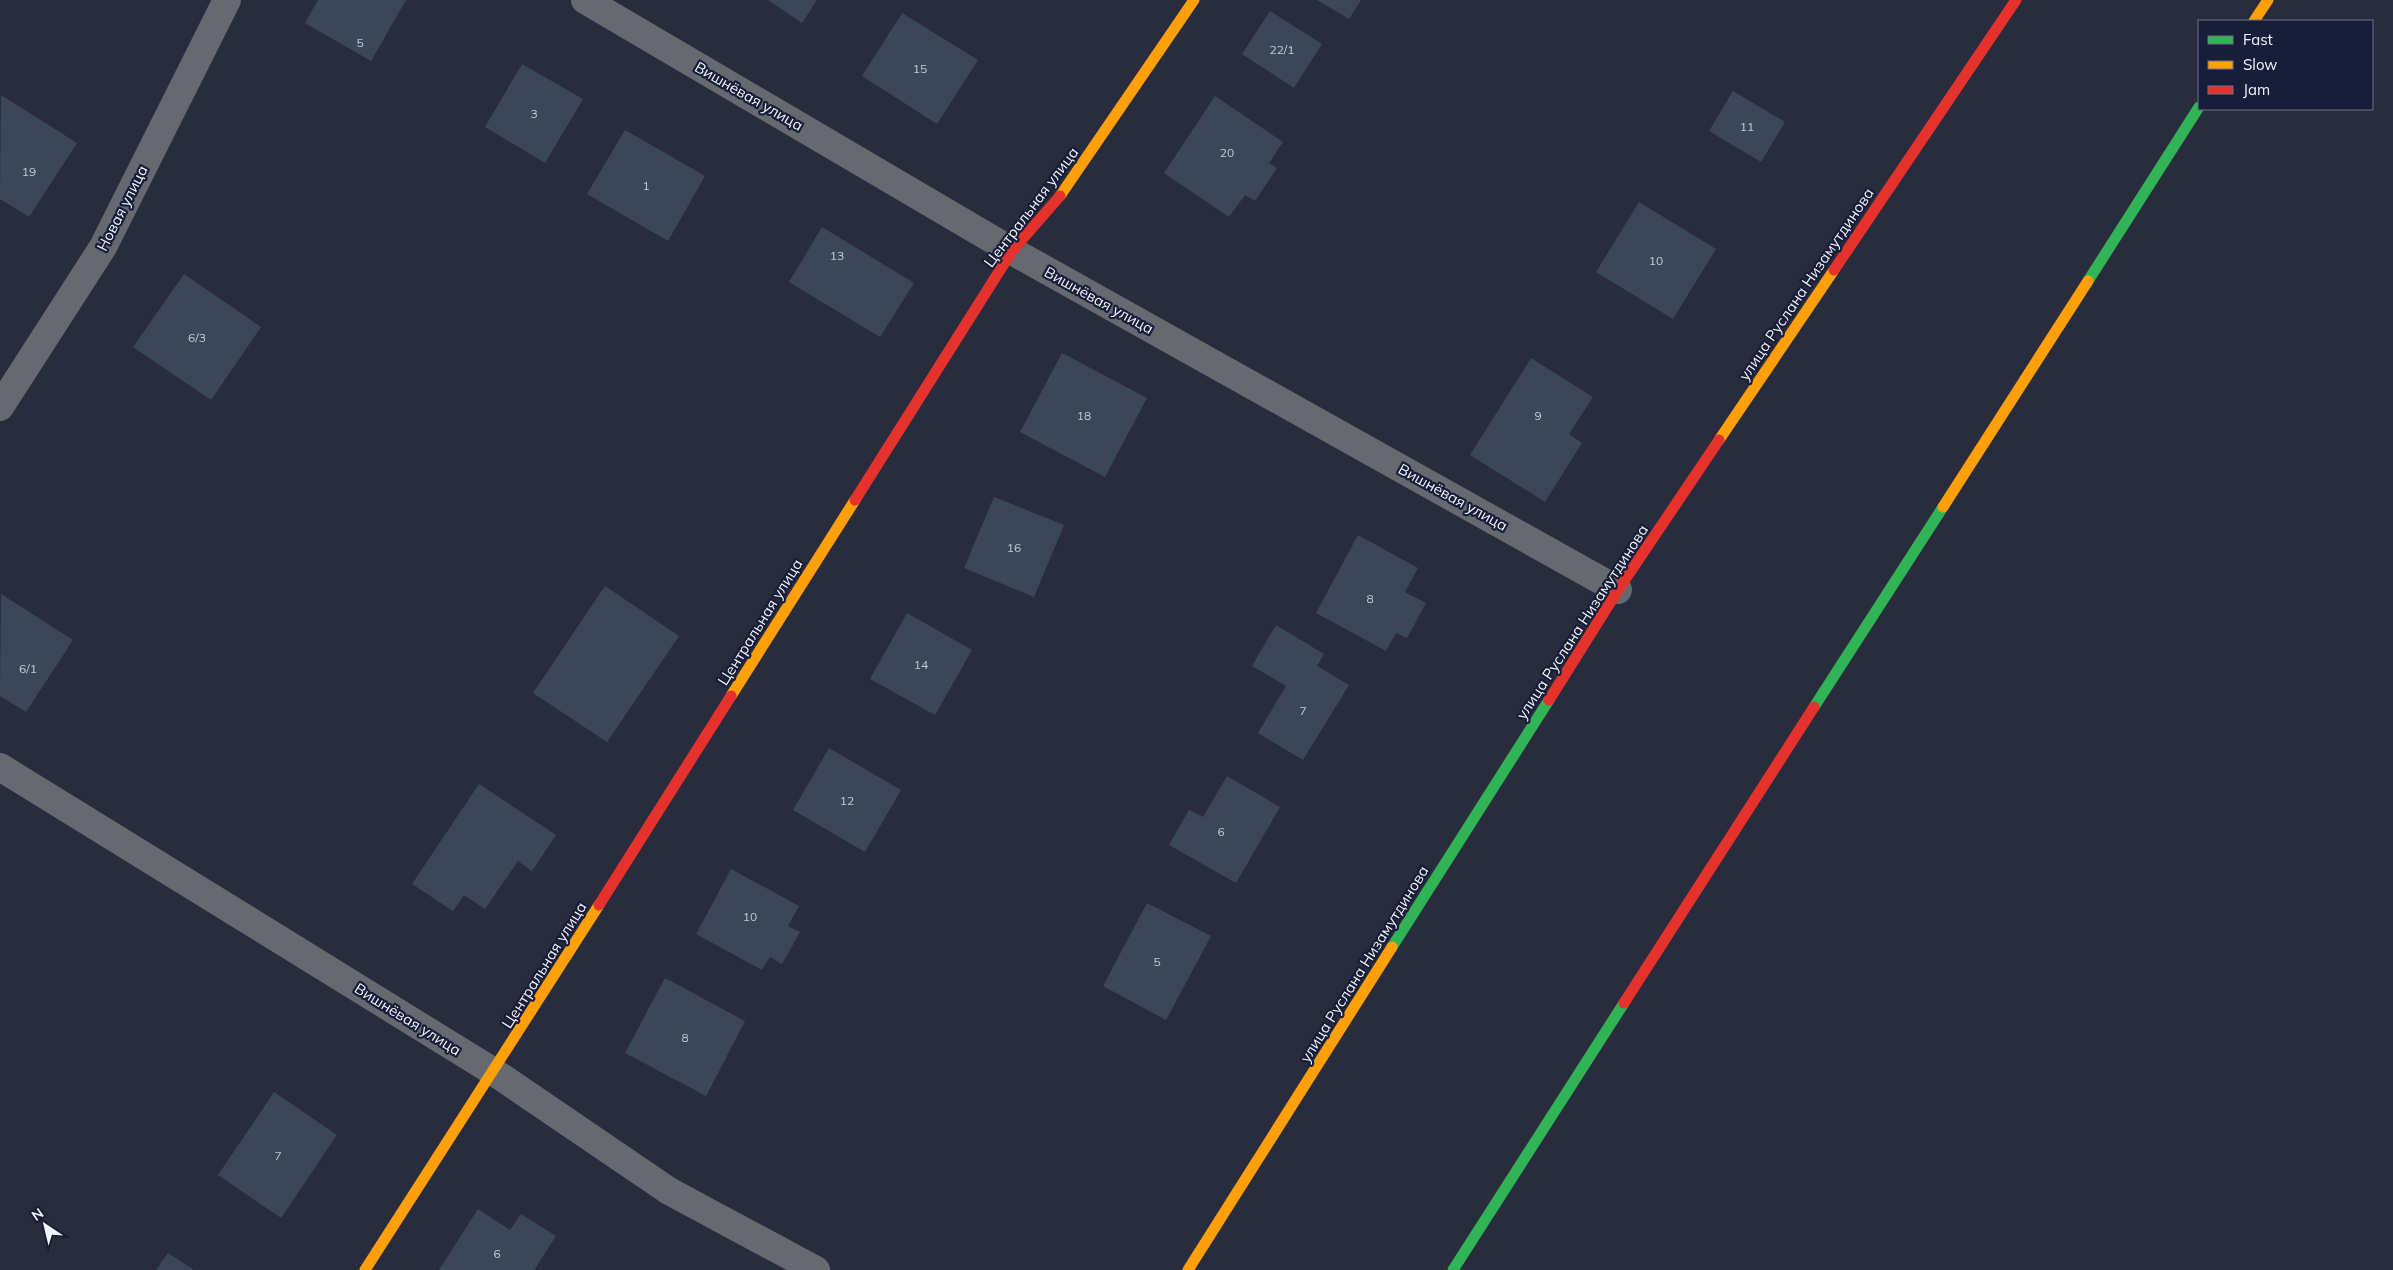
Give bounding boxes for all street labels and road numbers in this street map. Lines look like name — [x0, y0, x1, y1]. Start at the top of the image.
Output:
street label: Вишнёвая улица — [691, 57, 807, 135]
street label: Центральная улица — [980, 143, 1082, 271]
street label: Новая улица — [92, 162, 152, 254]
street label: улица Руслана Низамутдинова — [1734, 184, 1878, 384]
street label: Вишнёвая улица — [1041, 262, 1157, 338]
street label: Вишнёвая улица — [1395, 459, 1511, 535]
street label: улица Руслана Низамутдинова — [1512, 521, 1652, 723]
street label: Центральная улица — [713, 555, 807, 689]
street label: улица Руслана Низамутдинова — [1295, 862, 1433, 1066]
street label: Центральная улица — [497, 898, 591, 1032]
street label: Вишнёвая улица — [351, 979, 465, 1059]

